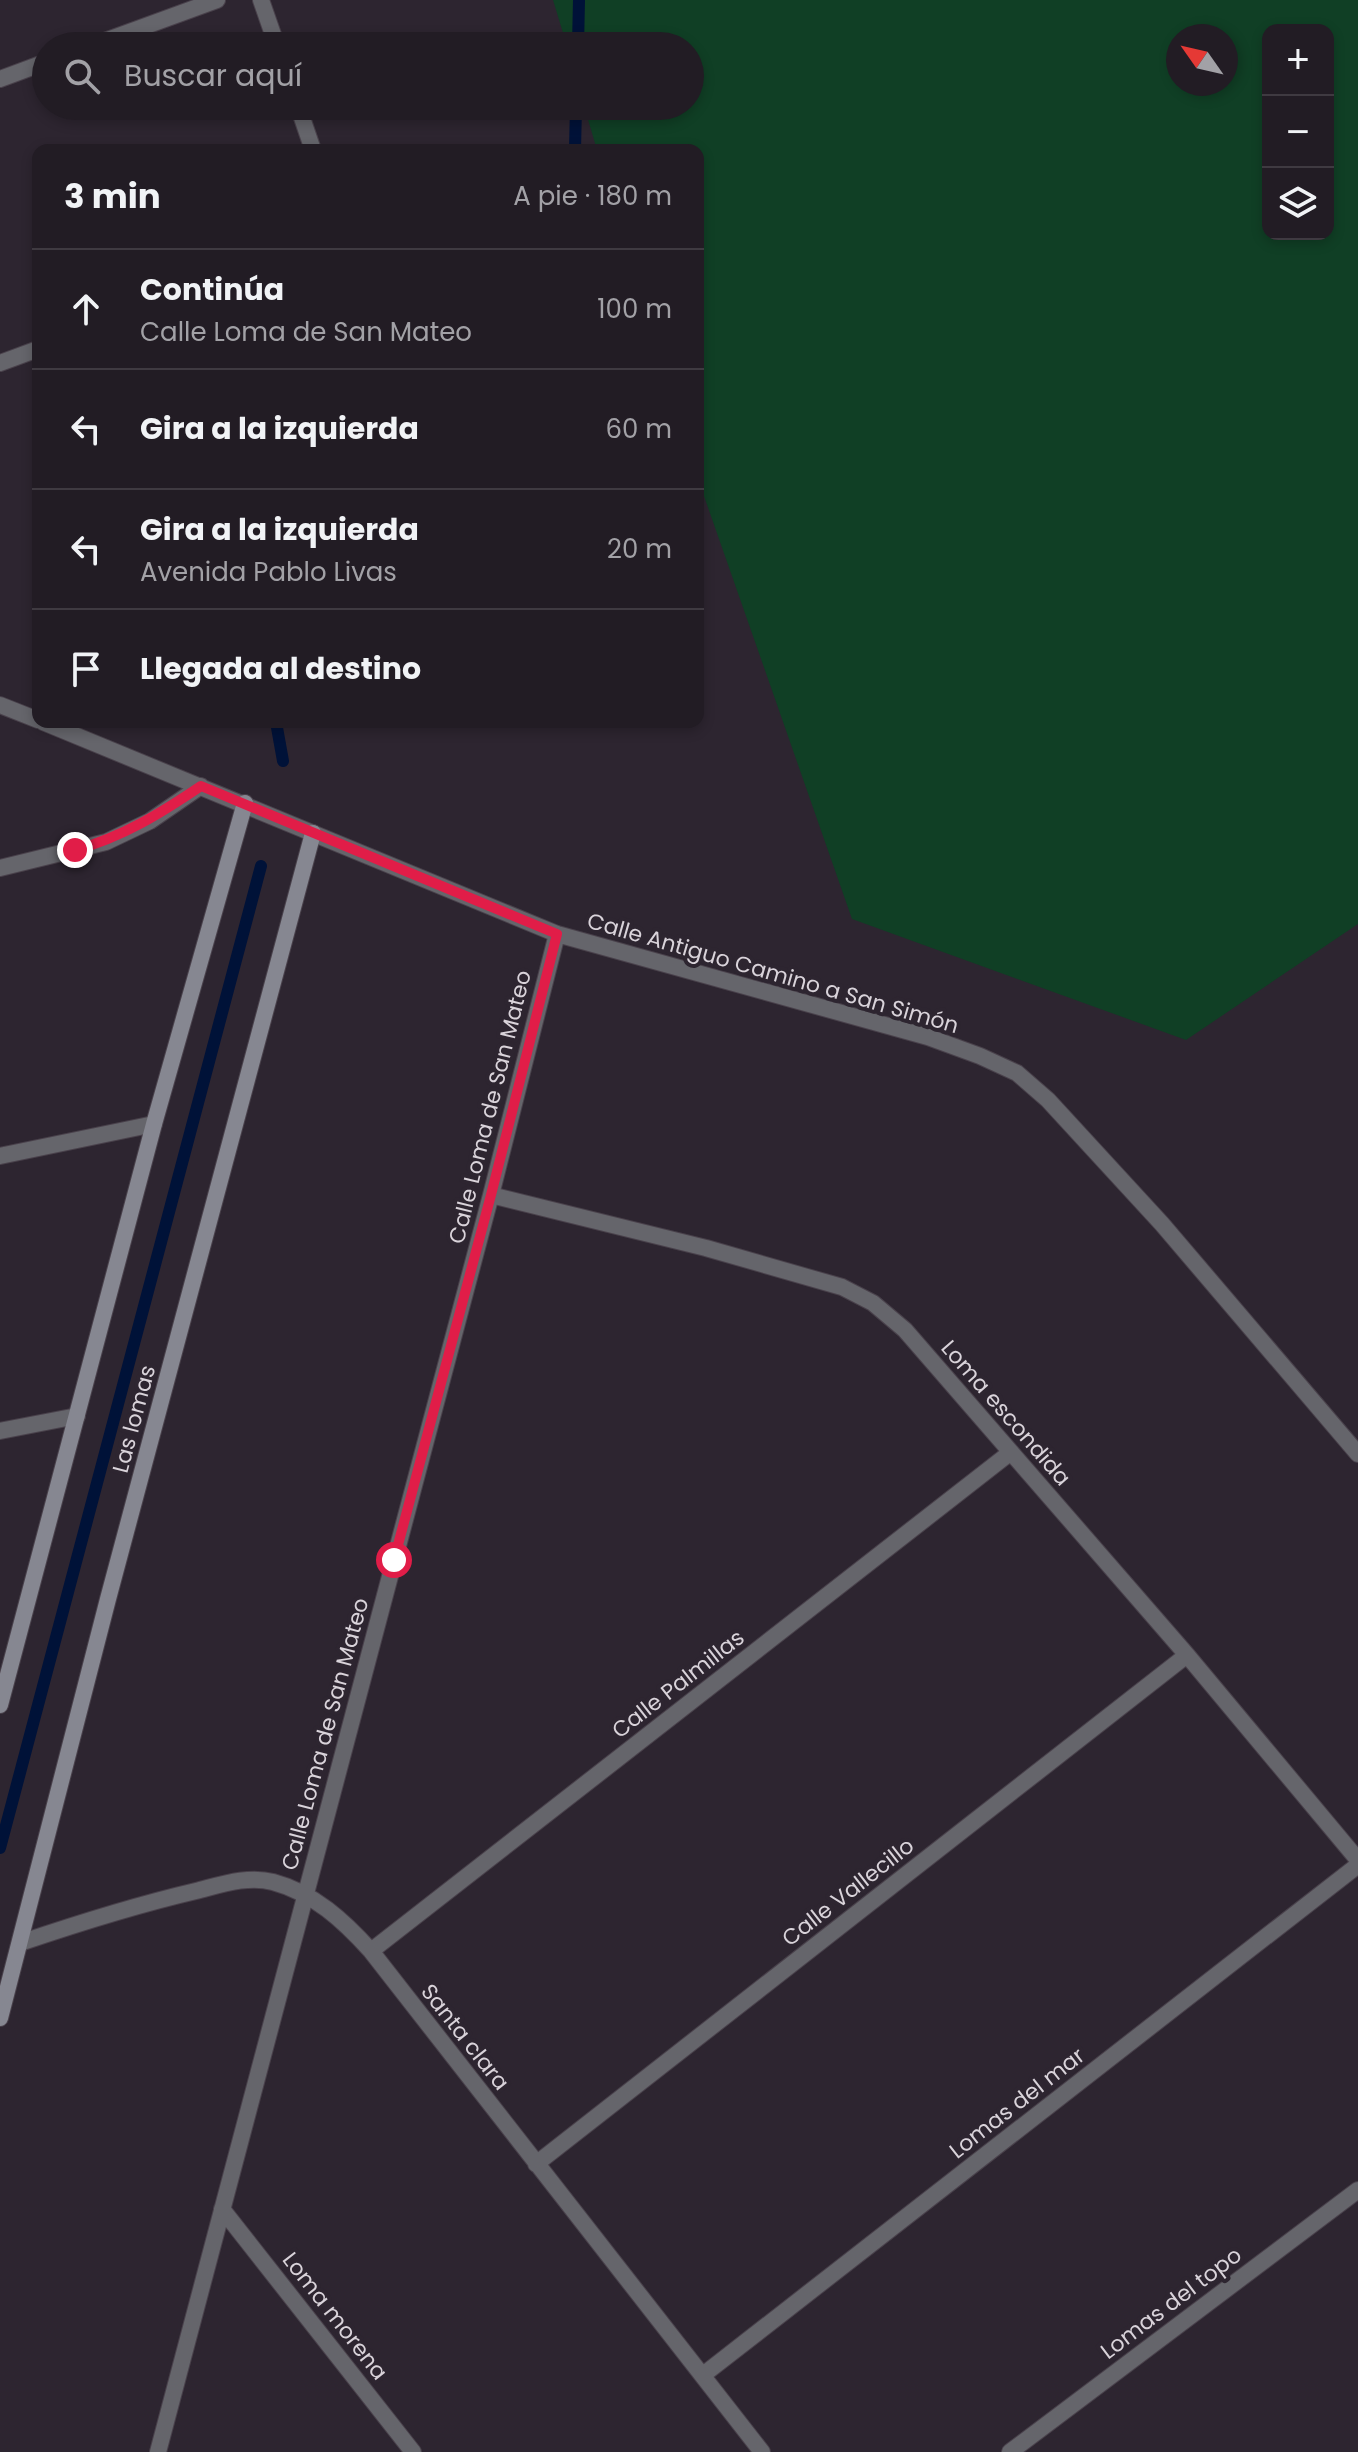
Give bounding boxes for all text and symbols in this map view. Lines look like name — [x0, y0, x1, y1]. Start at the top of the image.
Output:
north arrow — [1166, 24, 1238, 96]
map controls — [1262, 24, 1334, 240]
button: + — [1262, 24, 1334, 96]
search box — [32, 32, 704, 120]
icon: search — [60, 54, 104, 98]
text: Buscar aquí — [124, 54, 302, 97]
button: − — [1262, 96, 1334, 168]
button: layers — [1262, 168, 1334, 240]
text: 3 min — [64, 172, 161, 220]
text: A pie · 180 m — [513, 178, 672, 214]
text: Continúa — [140, 268, 284, 311]
icon: ahead — [64, 287, 108, 331]
text: 100 m — [597, 291, 672, 327]
text: Calle Loma de San Mateo — [140, 314, 472, 350]
icon: left — [64, 407, 108, 451]
text: Gira a la izquierda — [140, 407, 419, 450]
text: 60 m — [605, 411, 672, 447]
text: Gira a la izquierda — [140, 508, 419, 551]
icon: left — [64, 527, 108, 571]
text: 20 m — [607, 531, 672, 567]
text: Avenida Pablo Livas — [140, 554, 397, 590]
icon: arrive — [64, 647, 108, 691]
text: Llegada al destino — [140, 647, 421, 690]
route end — [57, 832, 93, 868]
street label: Calle Antiguo Camino a San Simón — [584, 905, 962, 1041]
street label: Calle Loma de San Mateo — [441, 967, 539, 1247]
street label: Loma escondida — [934, 1334, 1078, 1492]
street label: Las lomas — [105, 1362, 163, 1476]
route start — [376, 1542, 412, 1578]
street label: Calle Loma de San Mateo — [274, 1594, 376, 1874]
street label: Calle Palmillas — [605, 1622, 751, 1746]
street label: Calle Vallecillo — [775, 1831, 921, 1953]
street label: Santa clara — [414, 1977, 516, 2097]
street label: Lomas del mar — [943, 2040, 1091, 2166]
street label: Lomas del topo — [1094, 2240, 1248, 2366]
street label: Loma morena — [275, 2246, 395, 2386]

